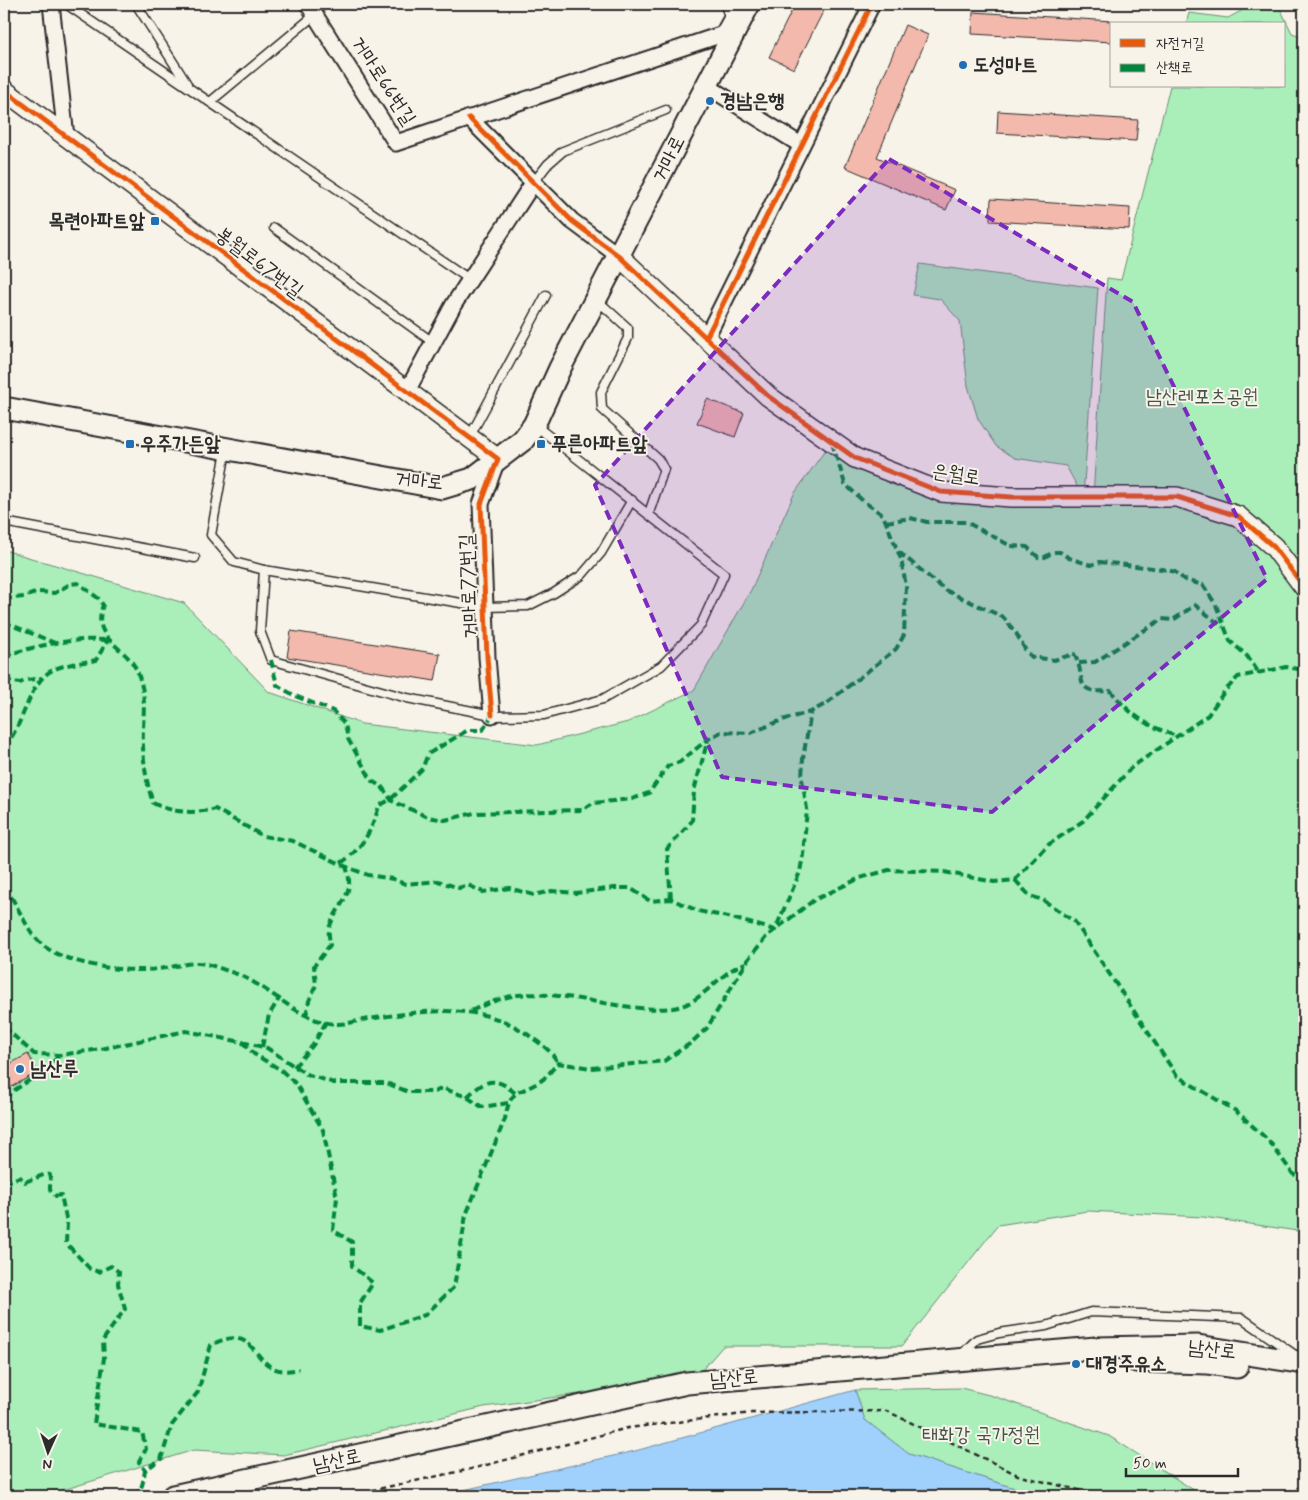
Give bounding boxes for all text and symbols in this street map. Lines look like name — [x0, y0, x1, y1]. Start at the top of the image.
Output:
legend — [1110, 22, 1286, 88]
street label: 거마로66번길 — [344, 31, 422, 131]
text: 자전거길 — [1156, 34, 1204, 54]
place label: 도성마트 — [973, 52, 1037, 79]
text: 산책로 — [1156, 58, 1192, 78]
marker: 도성마트 — [957, 59, 969, 71]
place label: 경남은행 — [720, 88, 784, 115]
marker: 경남은행 — [704, 95, 716, 107]
street label: 거마로 — [646, 131, 692, 187]
place label: 목련아파트앞 — [48, 208, 145, 235]
marker: 목련아파트앞 — [149, 215, 161, 227]
street label: 봉월로67번길 — [210, 221, 308, 305]
park label: 남산레포츠공원 — [1146, 384, 1258, 411]
place label: 우주가든앞 — [140, 431, 220, 458]
place label: 푸른아파트앞 — [551, 431, 648, 458]
marker: 우주가든앞 — [124, 438, 136, 450]
marker: 푸른아파트앞 — [535, 438, 547, 450]
street label: 은월로 — [930, 458, 982, 492]
street label: 거마로 — [394, 465, 444, 497]
street label: 거마로77번길 — [454, 533, 484, 639]
place label: 남산루 — [30, 1056, 78, 1083]
marker: 남산루 — [14, 1063, 26, 1075]
street label: 남산로 — [1187, 1334, 1237, 1366]
place label: 대경주유소 — [1086, 1351, 1166, 1378]
marker: 대경주유소 — [1070, 1358, 1082, 1370]
street label: 남산로 — [709, 1363, 759, 1395]
park label: 태화강 국가정원 — [922, 1422, 1040, 1449]
north arrow — [22, 1428, 72, 1478]
street label: 남산로 — [311, 1443, 363, 1479]
scale bar — [1126, 1445, 1238, 1477]
text: 50 m — [1133, 1454, 1167, 1474]
text: N — [42, 1455, 53, 1473]

